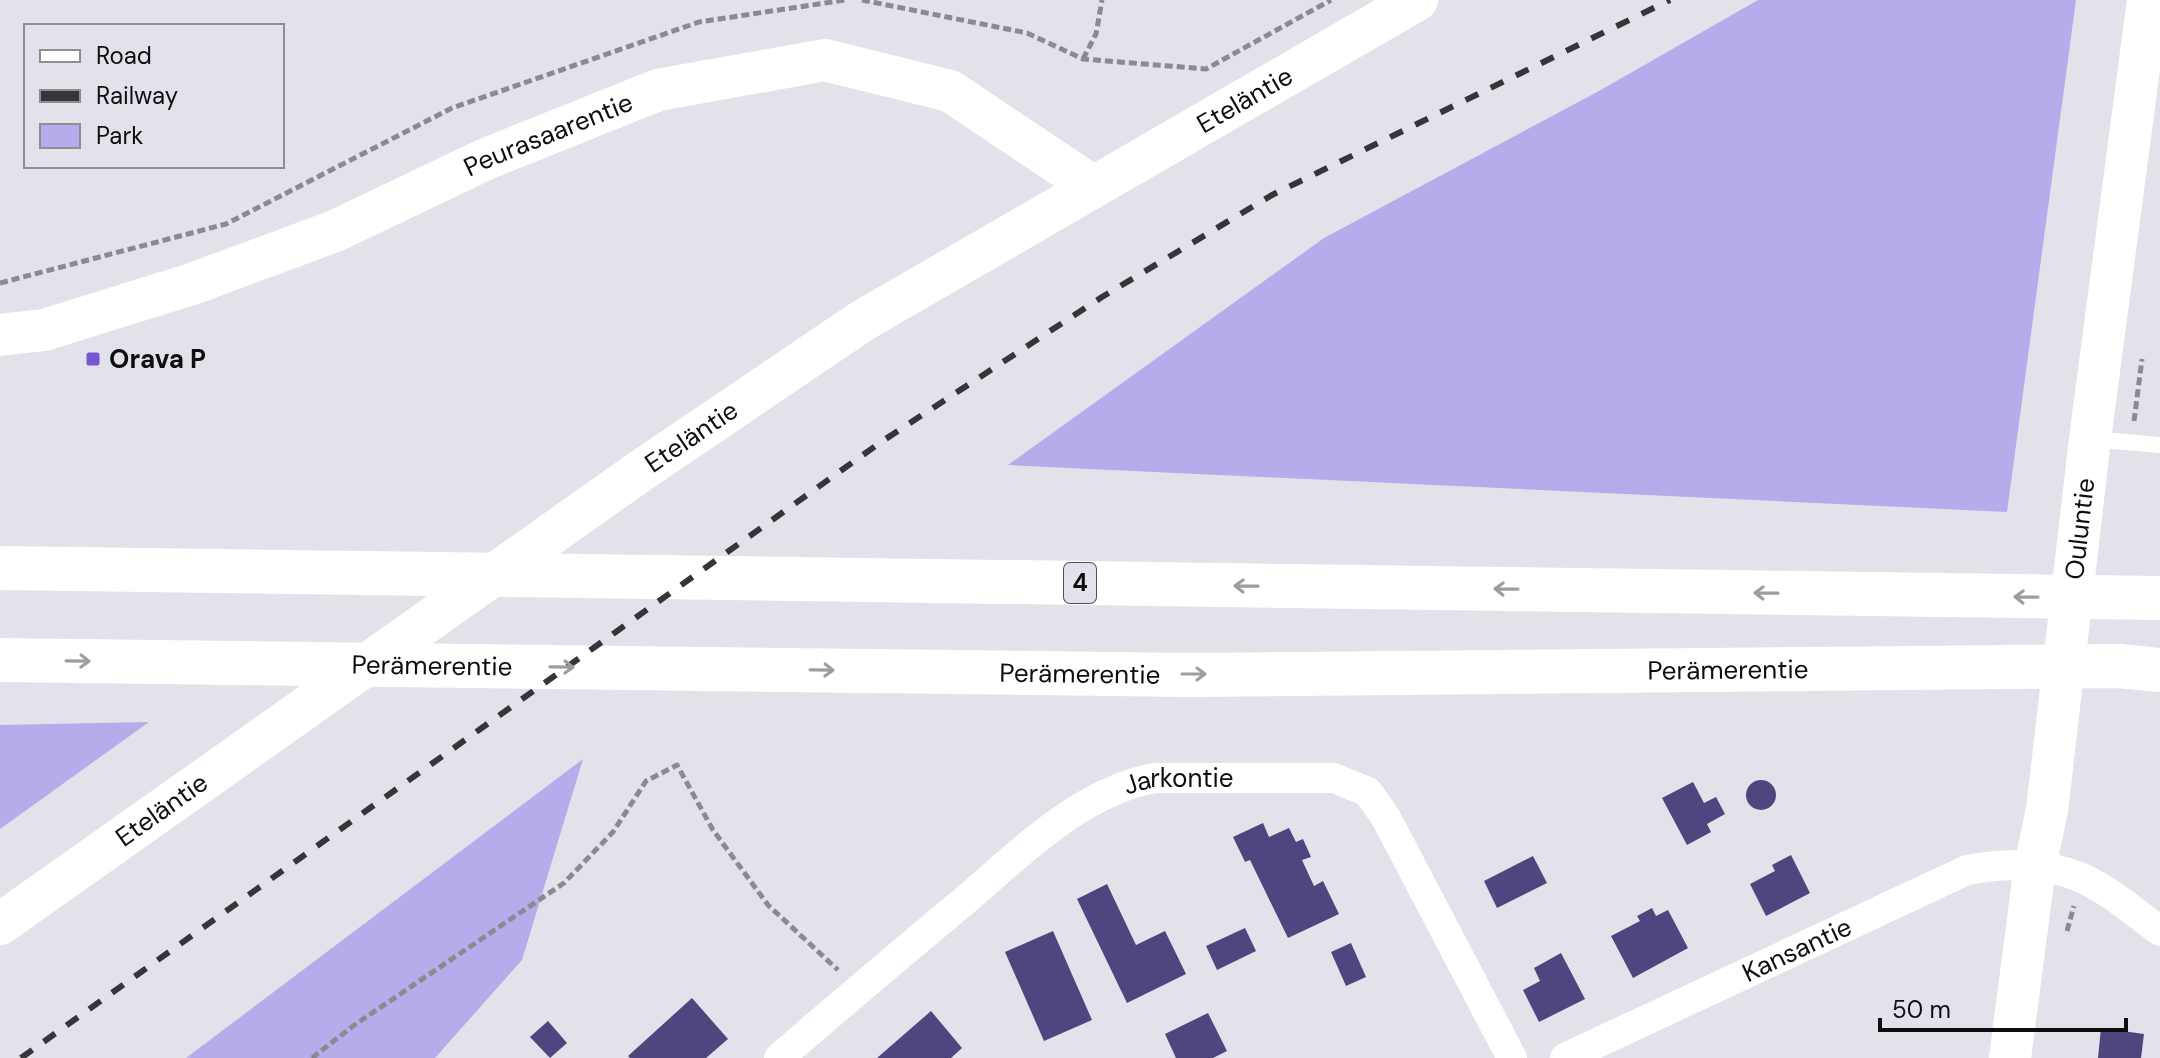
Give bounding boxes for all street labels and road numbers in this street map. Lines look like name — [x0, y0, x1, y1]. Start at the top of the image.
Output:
street label: Eteläntie — [1190, 59, 1299, 141]
street label: Peurasaarentie — [458, 85, 638, 184]
street label: Eteläntie — [638, 393, 745, 480]
street label: Ouluntie — [2057, 476, 2102, 581]
road number: 4 — [1064, 563, 1096, 603]
street label: Perämerentie — [351, 647, 513, 683]
street label: Perämerentie — [1647, 652, 1809, 688]
street label: Perämerentie — [999, 656, 1161, 692]
street label: Jarkontie — [1119, 761, 1234, 802]
street label: Eteläntie — [109, 765, 215, 854]
street label: Kansantie — [1737, 909, 1857, 990]

